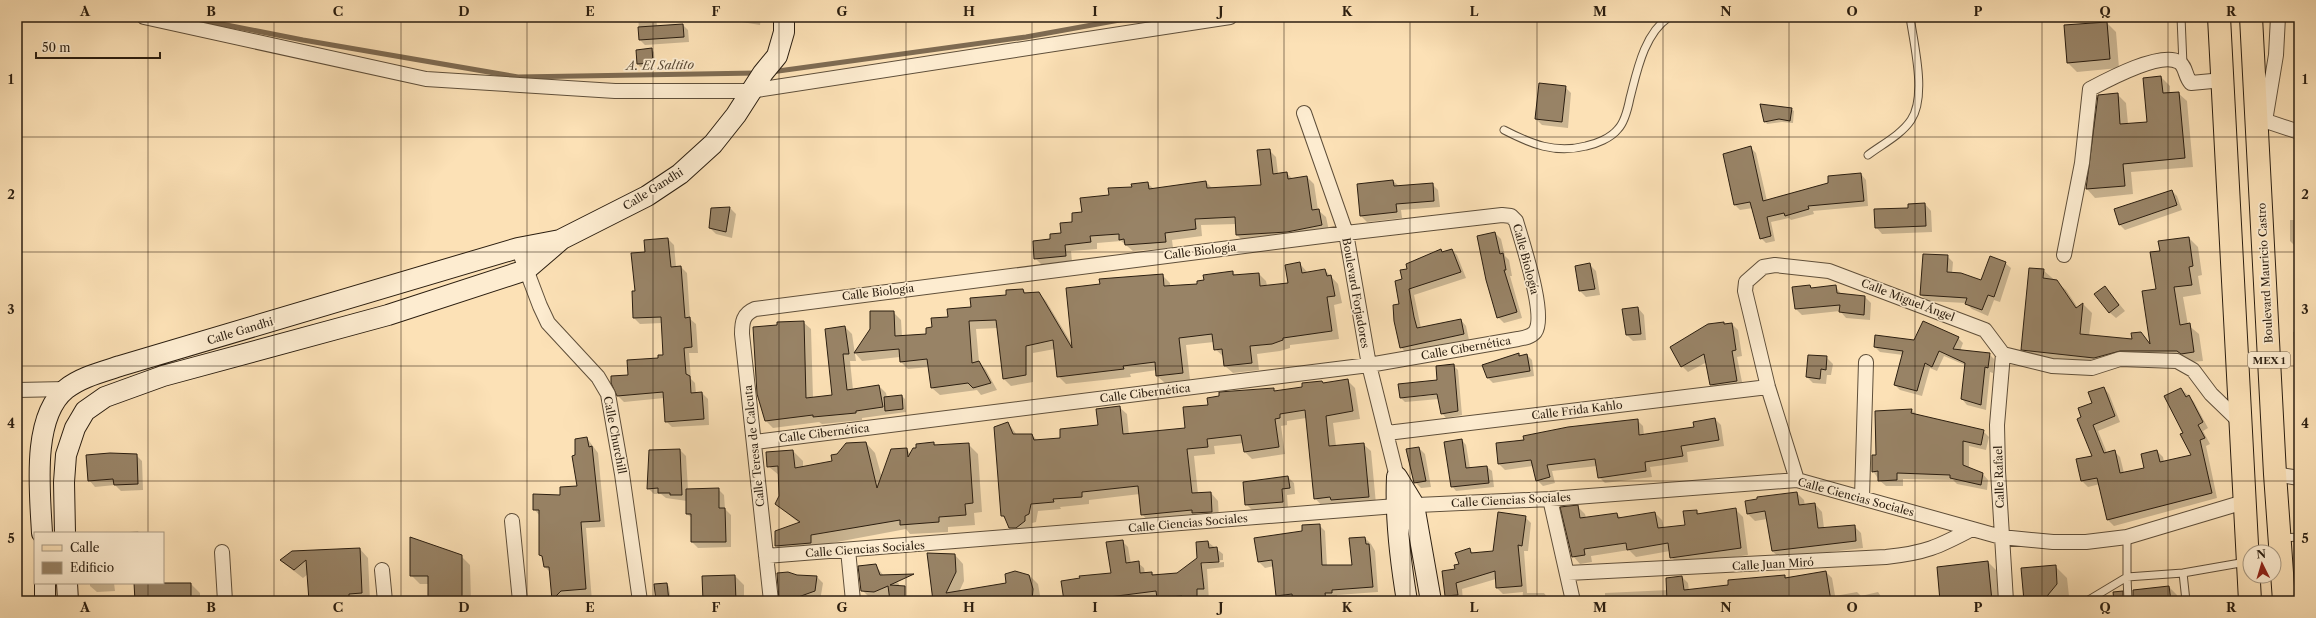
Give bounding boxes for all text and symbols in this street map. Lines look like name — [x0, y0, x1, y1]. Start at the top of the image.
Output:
text: A — [79, 3, 91, 19]
text: B — [206, 3, 216, 19]
text: C — [333, 3, 343, 19]
text: D — [458, 3, 470, 19]
text: E — [585, 3, 595, 19]
text: F — [712, 3, 721, 19]
text: G — [836, 3, 848, 19]
text: H — [963, 3, 975, 19]
text: I — [1092, 3, 1098, 19]
text: J — [1216, 3, 1224, 19]
text: K — [1342, 3, 1353, 19]
text: L — [1470, 3, 1479, 19]
text: M — [1593, 3, 1607, 19]
text: N — [1720, 3, 1732, 19]
text: O — [1846, 3, 1858, 19]
text: P — [1974, 3, 1983, 19]
text: Q — [2099, 3, 2111, 19]
text: R — [2226, 3, 2237, 19]
scale bar — [36, 34, 160, 60]
text: 50 m — [42, 40, 71, 55]
water label: A. El Saltito — [624, 57, 694, 73]
text: 1 — [8, 71, 14, 87]
text: 1 — [2302, 71, 2308, 87]
street label: Calle Gandhi — [620, 165, 686, 213]
text: 2 — [7, 186, 15, 202]
text: 2 — [2301, 186, 2309, 202]
street label: Boulevard Mauricio Castro — [2254, 202, 2276, 344]
street label: Calle Biología — [1510, 222, 1542, 296]
street label: Boulevard Forjadores — [1339, 237, 1373, 349]
street label: Calle Biología — [1163, 240, 1237, 262]
street label: Calle Miguel Ángel — [1859, 276, 1957, 325]
street label: Calle Biología — [841, 281, 915, 303]
text: 3 — [7, 301, 15, 317]
text: 3 — [2301, 301, 2309, 317]
street label: Calle Gandhi — [205, 314, 275, 348]
street label: Calle Cibernética — [1420, 333, 1512, 363]
road number: MEX 1 — [2248, 352, 2290, 368]
street label: Calle Cibernética — [1099, 380, 1191, 405]
street label: Calle Teresa de Calcuta — [741, 384, 767, 508]
street label: Calle Churchill — [601, 395, 630, 476]
street label: Calle Frida Kahlo — [1531, 397, 1624, 423]
text: 4 — [7, 415, 15, 431]
text: 4 — [2301, 415, 2309, 431]
street label: Calle Cibernética — [778, 420, 870, 445]
street label: Calle Rafael — [1991, 445, 2007, 509]
street label: Calle Ciencias Sociales — [1796, 475, 1916, 519]
street label: Calle Ciencias Sociales — [1451, 490, 1571, 510]
street label: Calle Ciencias Sociales — [1128, 511, 1249, 535]
text: 5 — [7, 530, 15, 546]
text: 5 — [2301, 530, 2309, 546]
legend — [34, 532, 164, 584]
street label: Calle Ciencias Sociales — [805, 538, 926, 560]
text: Calle — [70, 540, 100, 555]
north arrow — [2242, 544, 2282, 584]
text: N — [2256, 547, 2267, 561]
street label: Calle Juan Miró — [1732, 555, 1814, 573]
text: Edificio — [70, 560, 114, 575]
text: A — [79, 599, 91, 615]
text: B — [206, 599, 216, 615]
text: C — [333, 599, 343, 615]
text: D — [458, 599, 470, 615]
text: E — [585, 599, 595, 615]
text: F — [712, 599, 721, 615]
text: G — [836, 599, 848, 615]
text: H — [963, 599, 975, 615]
text: I — [1092, 599, 1098, 615]
text: J — [1216, 599, 1224, 615]
text: K — [1342, 599, 1353, 615]
text: L — [1470, 599, 1479, 615]
text: M — [1593, 599, 1607, 615]
text: N — [1720, 599, 1732, 615]
text: O — [1846, 599, 1858, 615]
text: P — [1974, 599, 1983, 615]
text: Q — [2099, 599, 2111, 615]
text: R — [2226, 599, 2237, 615]

